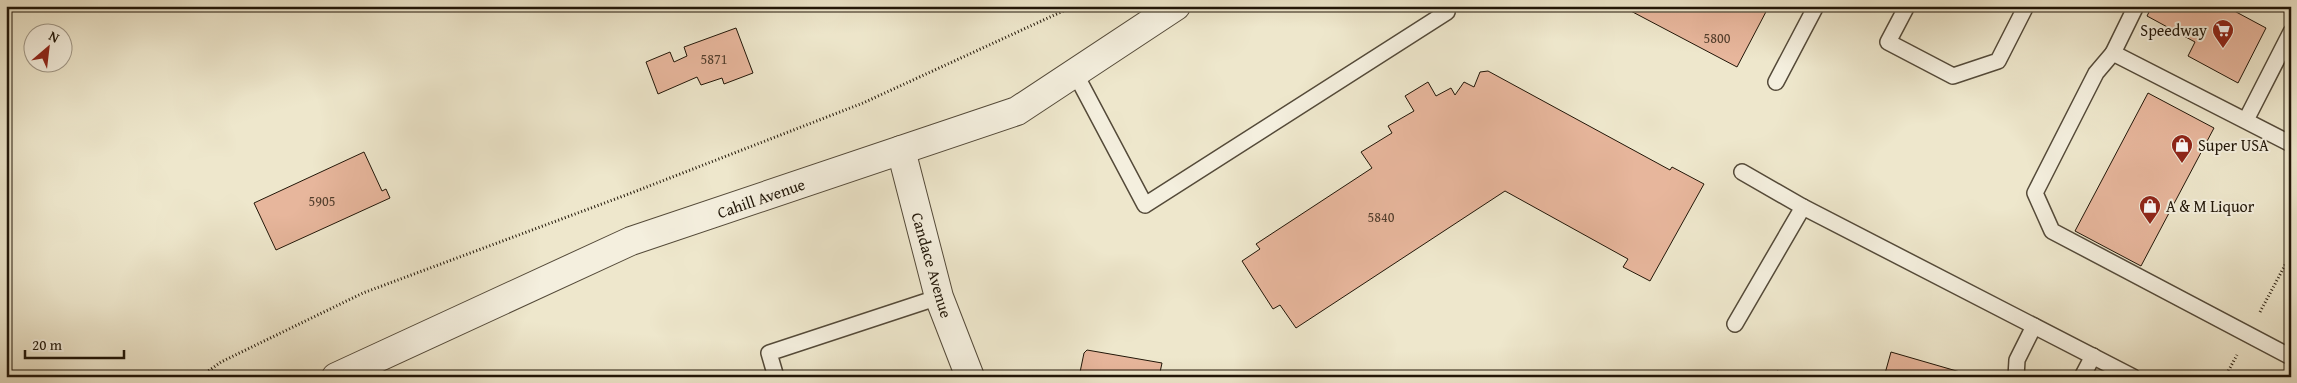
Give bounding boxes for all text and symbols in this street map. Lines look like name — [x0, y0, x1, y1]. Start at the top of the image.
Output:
place label: Speedway — [2140, 18, 2207, 42]
supermarket icon: Speedway — [2211, 18, 2235, 49]
north arrow — [22, 22, 72, 72]
text: N — [45, 25, 63, 48]
house number: 5800 — [1704, 28, 1731, 48]
house number: 5871 — [701, 49, 727, 69]
shop icon: Super USA — [2170, 133, 2194, 164]
place label: Super USA — [2198, 133, 2269, 157]
street label: Cahill Avenue — [714, 172, 808, 224]
house number: 5905 — [309, 191, 335, 211]
shop icon: A & M Liquor — [2138, 194, 2162, 225]
place label: A & M Liquor — [2166, 194, 2255, 218]
house number: 5840 — [1368, 207, 1395, 227]
street label: Candace Avenue — [905, 209, 959, 321]
scale bar — [25, 328, 124, 360]
text: 20 m — [32, 334, 63, 355]

